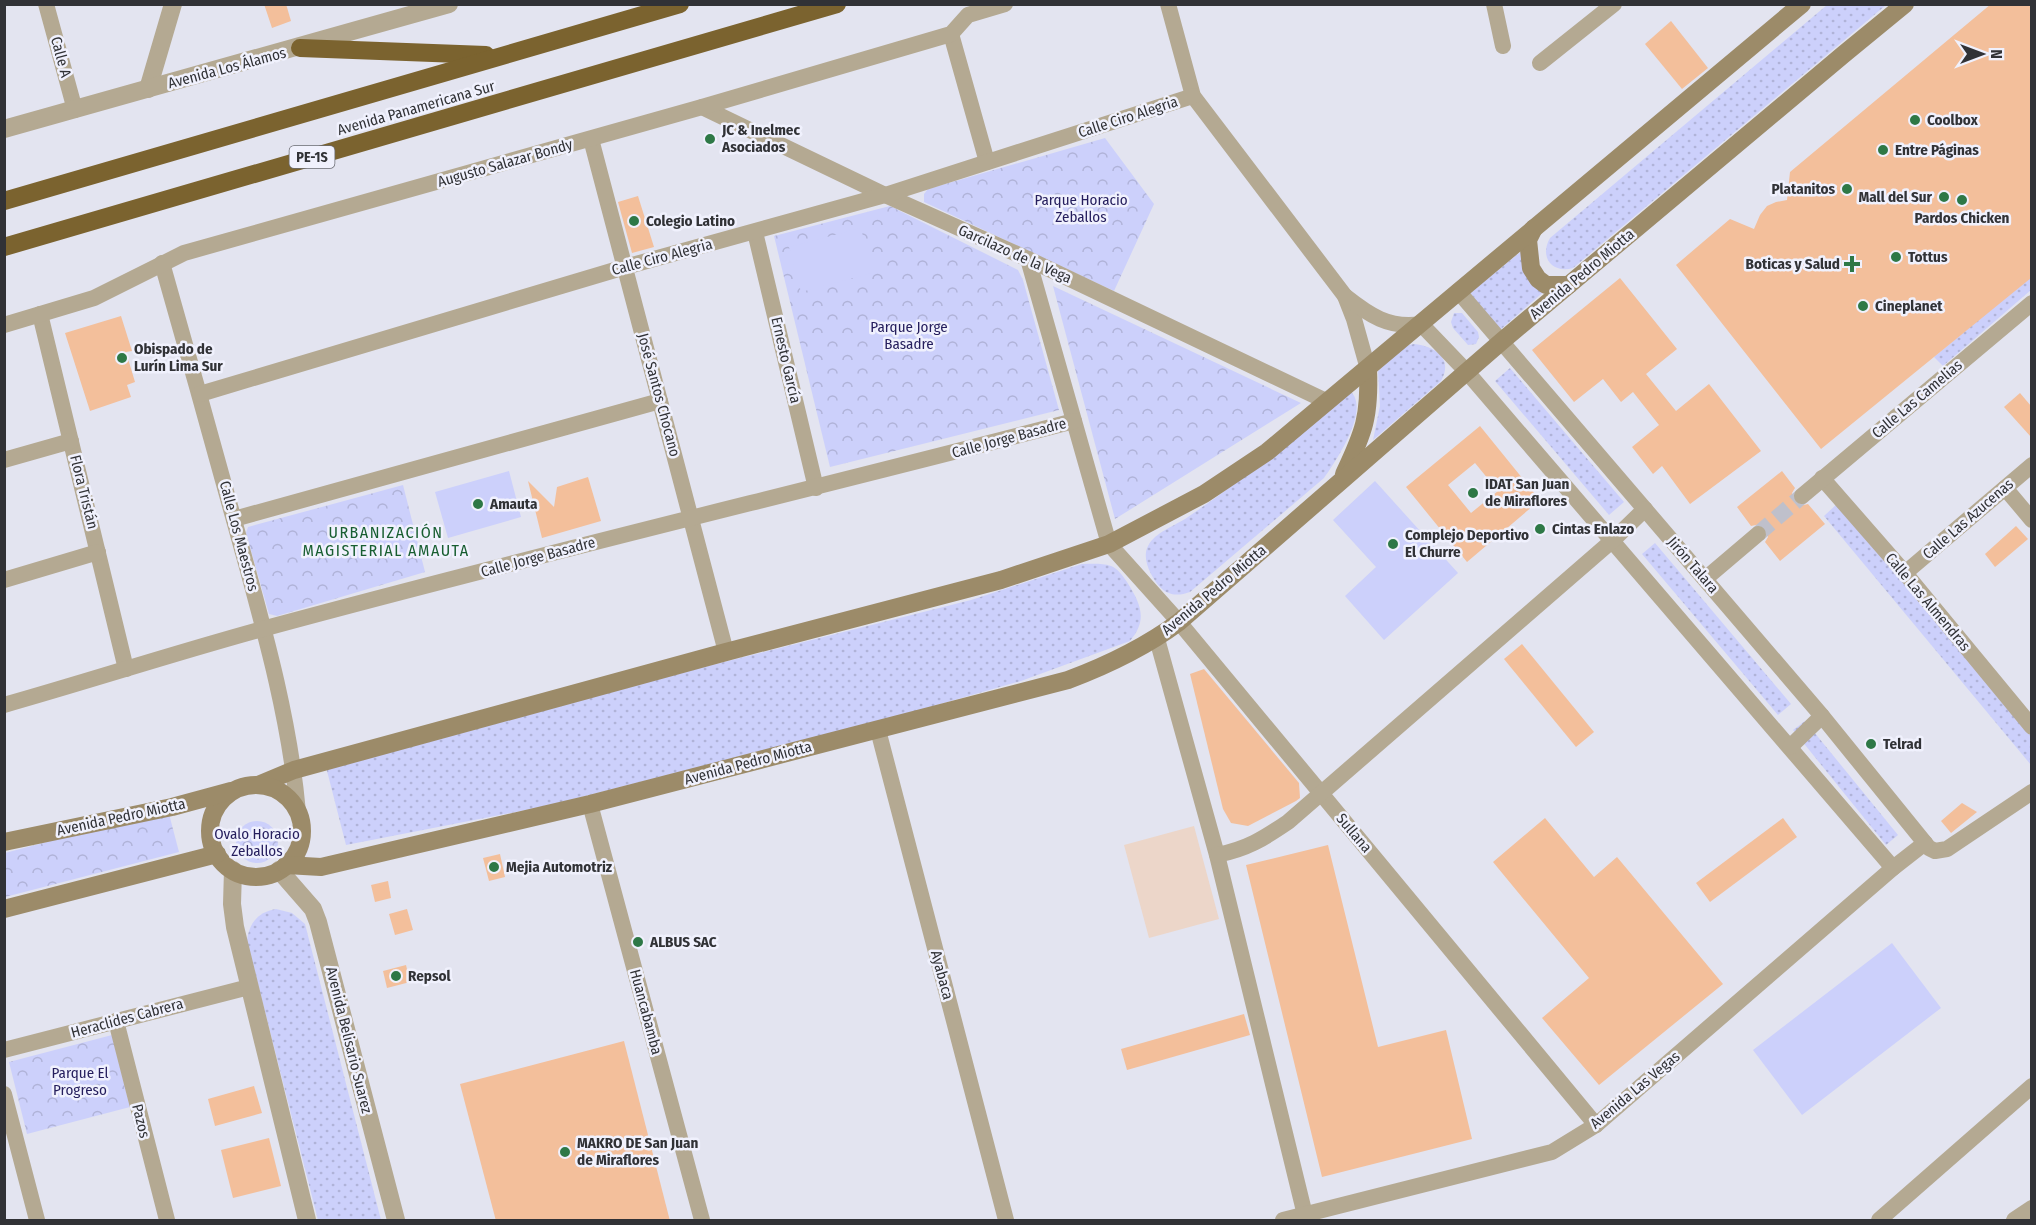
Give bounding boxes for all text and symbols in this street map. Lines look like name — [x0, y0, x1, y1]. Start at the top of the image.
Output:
north arrow — [1952, 24, 2012, 84]
street label: Calle A — [47, 35, 75, 79]
street label: Avenida Los Álamos — [166, 44, 288, 92]
text: N — [1987, 49, 2006, 59]
street label: Avenida Panamericana Sur — [335, 77, 498, 139]
street label: Calle Ciro Alegria — [1076, 92, 1180, 142]
place label: Coolbox — [1927, 111, 1979, 129]
marker: Coolbox — [1908, 113, 1922, 127]
place label: JC & Inelmec Asociados — [721, 121, 800, 156]
marker: JC & Inelmec Asociados — [703, 132, 717, 146]
street label: Augusto Salazar Bondy — [435, 135, 575, 191]
place label: Entre Páginas — [1895, 141, 1979, 159]
marker: Entre Páginas — [1876, 143, 1890, 157]
road number: PE-1S — [290, 146, 334, 168]
place label: Platanitos — [1772, 180, 1835, 198]
marker: Platanitos — [1840, 182, 1854, 196]
place label: Mall del Sur — [1859, 188, 1932, 206]
marker: Mall del Sur — [1937, 190, 1951, 204]
park label: Parque Horacio Zeballos — [1034, 191, 1128, 226]
marker: Pardos Chicken — [1955, 193, 1969, 207]
place label: Pardos Chicken — [1915, 209, 2010, 227]
place label: Colegio Latino — [646, 212, 735, 230]
marker: Colegio Latino — [627, 214, 641, 228]
street label: Garcilazo de la Vega — [956, 221, 1074, 287]
street label: Avenida Pedro Miotta — [1526, 225, 1638, 323]
street label: Calle Ciro Alegria — [610, 235, 714, 279]
place label: Tottus — [1908, 248, 1948, 266]
marker: Tottus — [1889, 250, 1903, 264]
place label: Boticas y Salud — [1746, 255, 1840, 273]
marker: Boticas y Salud — [1845, 257, 1859, 271]
place label: Cineplanet — [1875, 297, 1943, 315]
marker: Cineplanet — [1856, 299, 1870, 313]
street label: Ernesto García — [767, 315, 805, 405]
park label: Parque Jorge Basadre — [870, 318, 948, 353]
street label: José Santos Chocano — [634, 331, 684, 459]
place label: Obispado de Lurín Lima Sur — [134, 340, 223, 375]
marker: Obispado de Lurín Lima Sur — [115, 351, 129, 365]
street label: Calle Las Camelias — [1868, 356, 1966, 442]
street label: Calle Jorge Basadre — [950, 414, 1068, 462]
street label: Flora Tristán — [66, 453, 102, 531]
place label: IDAT San Juan de Miraflores — [1485, 475, 1569, 510]
street label: Calle Las Azucenas — [1919, 475, 2017, 563]
street label: Calle Los Maestros — [216, 479, 262, 593]
marker: IDAT San Juan de Miraflores — [1466, 486, 1480, 500]
place label: Amauta — [489, 495, 538, 513]
marker: Amauta — [471, 497, 485, 511]
place label: Cintas Enlazo — [1552, 520, 1634, 538]
marker: Cintas Enlazo — [1533, 522, 1547, 536]
district label: URBANIZACIÓN MAGISTERIAL AMAUTA — [302, 523, 470, 560]
place label: Complejo Deportivo El Churre — [1405, 526, 1529, 561]
street label: Calle Jorge Basadre — [479, 533, 597, 581]
street label: Jirón Talara — [1664, 533, 1722, 597]
marker: Complejo Deportivo El Churre — [1386, 537, 1400, 551]
street label: Avenida Pedro Miotta — [1158, 541, 1270, 639]
street label: Calle Las Almendras — [1882, 549, 1974, 655]
place label: Telrad — [1883, 735, 1922, 753]
street label: Avenida Pedro Miotta — [682, 737, 814, 789]
marker: Telrad — [1864, 737, 1878, 751]
street label: Avenida Pedro Miotta — [55, 795, 187, 839]
street label: Sullana — [1332, 810, 1376, 856]
park label: Ovalo Horacio Zeballos — [214, 825, 300, 860]
place label: Mejia Automotriz — [506, 858, 613, 876]
marker: Mejia Automotriz — [487, 860, 501, 874]
place label: ALBUS SAC — [649, 933, 717, 951]
marker: ALBUS SAC — [631, 935, 645, 949]
street label: Ayabaca — [927, 948, 957, 1002]
street label: Avenida Belisario Suarez — [322, 965, 376, 1115]
place label: Repsol — [408, 967, 452, 985]
street label: Huancabamba — [626, 967, 666, 1057]
marker: Repsol — [389, 969, 403, 983]
street label: Heraclides Cabrera — [69, 994, 185, 1042]
street label: Avenida Las Vegas — [1587, 1047, 1683, 1133]
park label: Parque El Progreso — [52, 1064, 109, 1099]
street label: Pazos — [128, 1102, 154, 1140]
place label: MAKRO DE San Juan de Miraflores — [577, 1134, 698, 1169]
marker: MAKRO DE San Juan de Miraflores — [558, 1145, 572, 1159]

